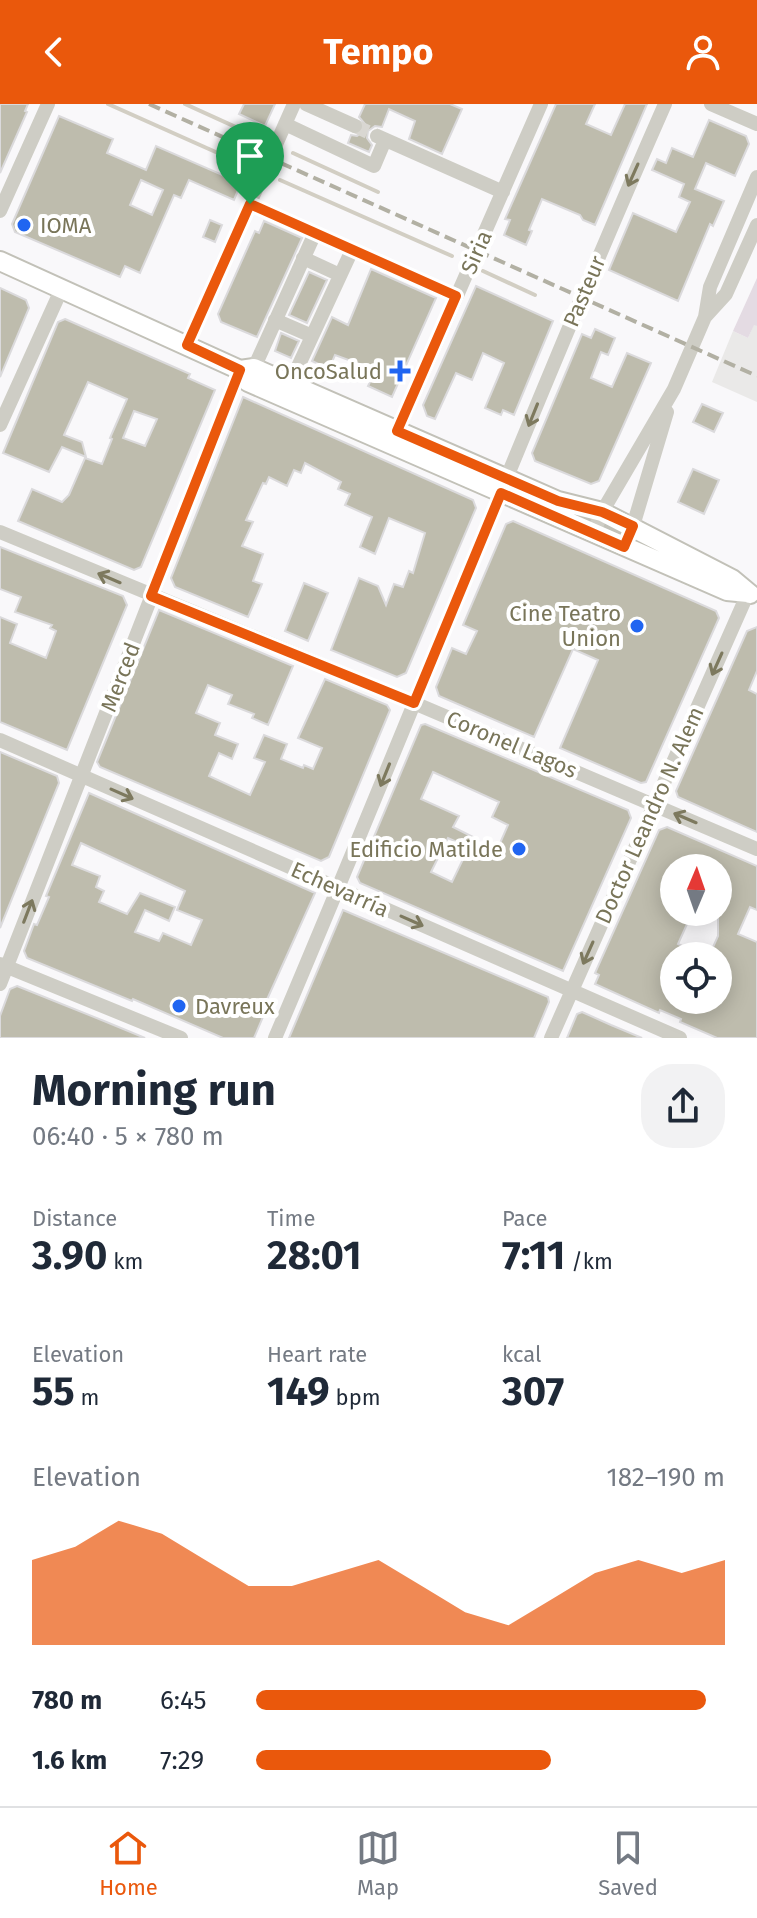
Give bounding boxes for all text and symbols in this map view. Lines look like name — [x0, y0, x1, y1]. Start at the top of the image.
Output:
icon: back — [32, 30, 76, 74]
text: Tempo — [323, 30, 434, 74]
icon: person — [681, 30, 725, 74]
pin — [216, 122, 284, 204]
icon: arrive — [228, 134, 272, 178]
one-way arrow — [625, 163, 640, 187]
place label: IOMA — [40, 212, 92, 239]
marker: IOMA — [15, 216, 33, 234]
street label: Siria — [455, 226, 498, 278]
street label: Pasteur — [557, 251, 612, 331]
place label: OncoSalud — [275, 358, 382, 385]
marker: OncoSalud — [389, 360, 411, 382]
one-way arrow — [525, 402, 539, 427]
one-way arrow — [97, 570, 122, 584]
place label: Cine Teatro Union — [509, 600, 621, 652]
marker: Cine Teatro Union — [628, 617, 646, 635]
street label: Merced — [95, 639, 146, 716]
one-way arrow — [708, 651, 723, 676]
street label: Doctor Leandro N. Alem — [589, 702, 710, 928]
street label: Coronel Lagos — [442, 705, 581, 784]
one-way arrow — [377, 762, 391, 787]
one-way arrow — [110, 787, 134, 802]
one-way arrow — [673, 810, 698, 825]
place label: Edificio Matilde — [350, 836, 503, 863]
marker: Edificio Matilde — [510, 840, 528, 858]
north arrow — [660, 854, 732, 926]
map controls — [660, 854, 732, 1014]
street label: Echevarría — [287, 856, 393, 923]
one-way arrow — [22, 899, 36, 924]
one-way arrow — [399, 914, 424, 929]
one-way arrow — [580, 941, 595, 965]
button: locate — [660, 942, 732, 1014]
place label: Davreux — [195, 993, 275, 1020]
marker: Davreux — [170, 997, 188, 1015]
text: Morning run — [32, 1064, 276, 1117]
button: share — [641, 1064, 725, 1148]
text: 06:40 · 5 × 780 m — [32, 1121, 224, 1152]
text: Distance — [32, 1205, 117, 1232]
text: Time — [267, 1205, 315, 1232]
text: Pace — [502, 1205, 548, 1232]
text: 3.90 — [32, 1232, 107, 1280]
text: 28:01 — [267, 1232, 362, 1280]
text: 7:11 — [502, 1232, 565, 1280]
text: km — [107, 1248, 143, 1275]
text: /km — [565, 1248, 613, 1275]
text: Elevation — [32, 1341, 124, 1368]
text: Heart rate — [267, 1341, 367, 1368]
text: kcal — [502, 1341, 542, 1368]
text: 55 — [32, 1368, 75, 1416]
text: 149 — [267, 1368, 330, 1416]
text: 307 — [502, 1368, 564, 1416]
text: m — [75, 1384, 99, 1411]
text: bpm — [330, 1384, 381, 1411]
text: Elevation — [32, 1462, 141, 1493]
text: 182–190 m — [607, 1462, 725, 1493]
text: 780 m — [32, 1685, 102, 1716]
text: 6:45 — [160, 1685, 207, 1716]
text: 1.6 km — [32, 1745, 107, 1776]
text: 7:29 — [160, 1745, 204, 1776]
tab: Home — [99, 1826, 158, 1901]
tab: Map — [356, 1826, 400, 1901]
tab: Saved — [598, 1826, 658, 1901]

